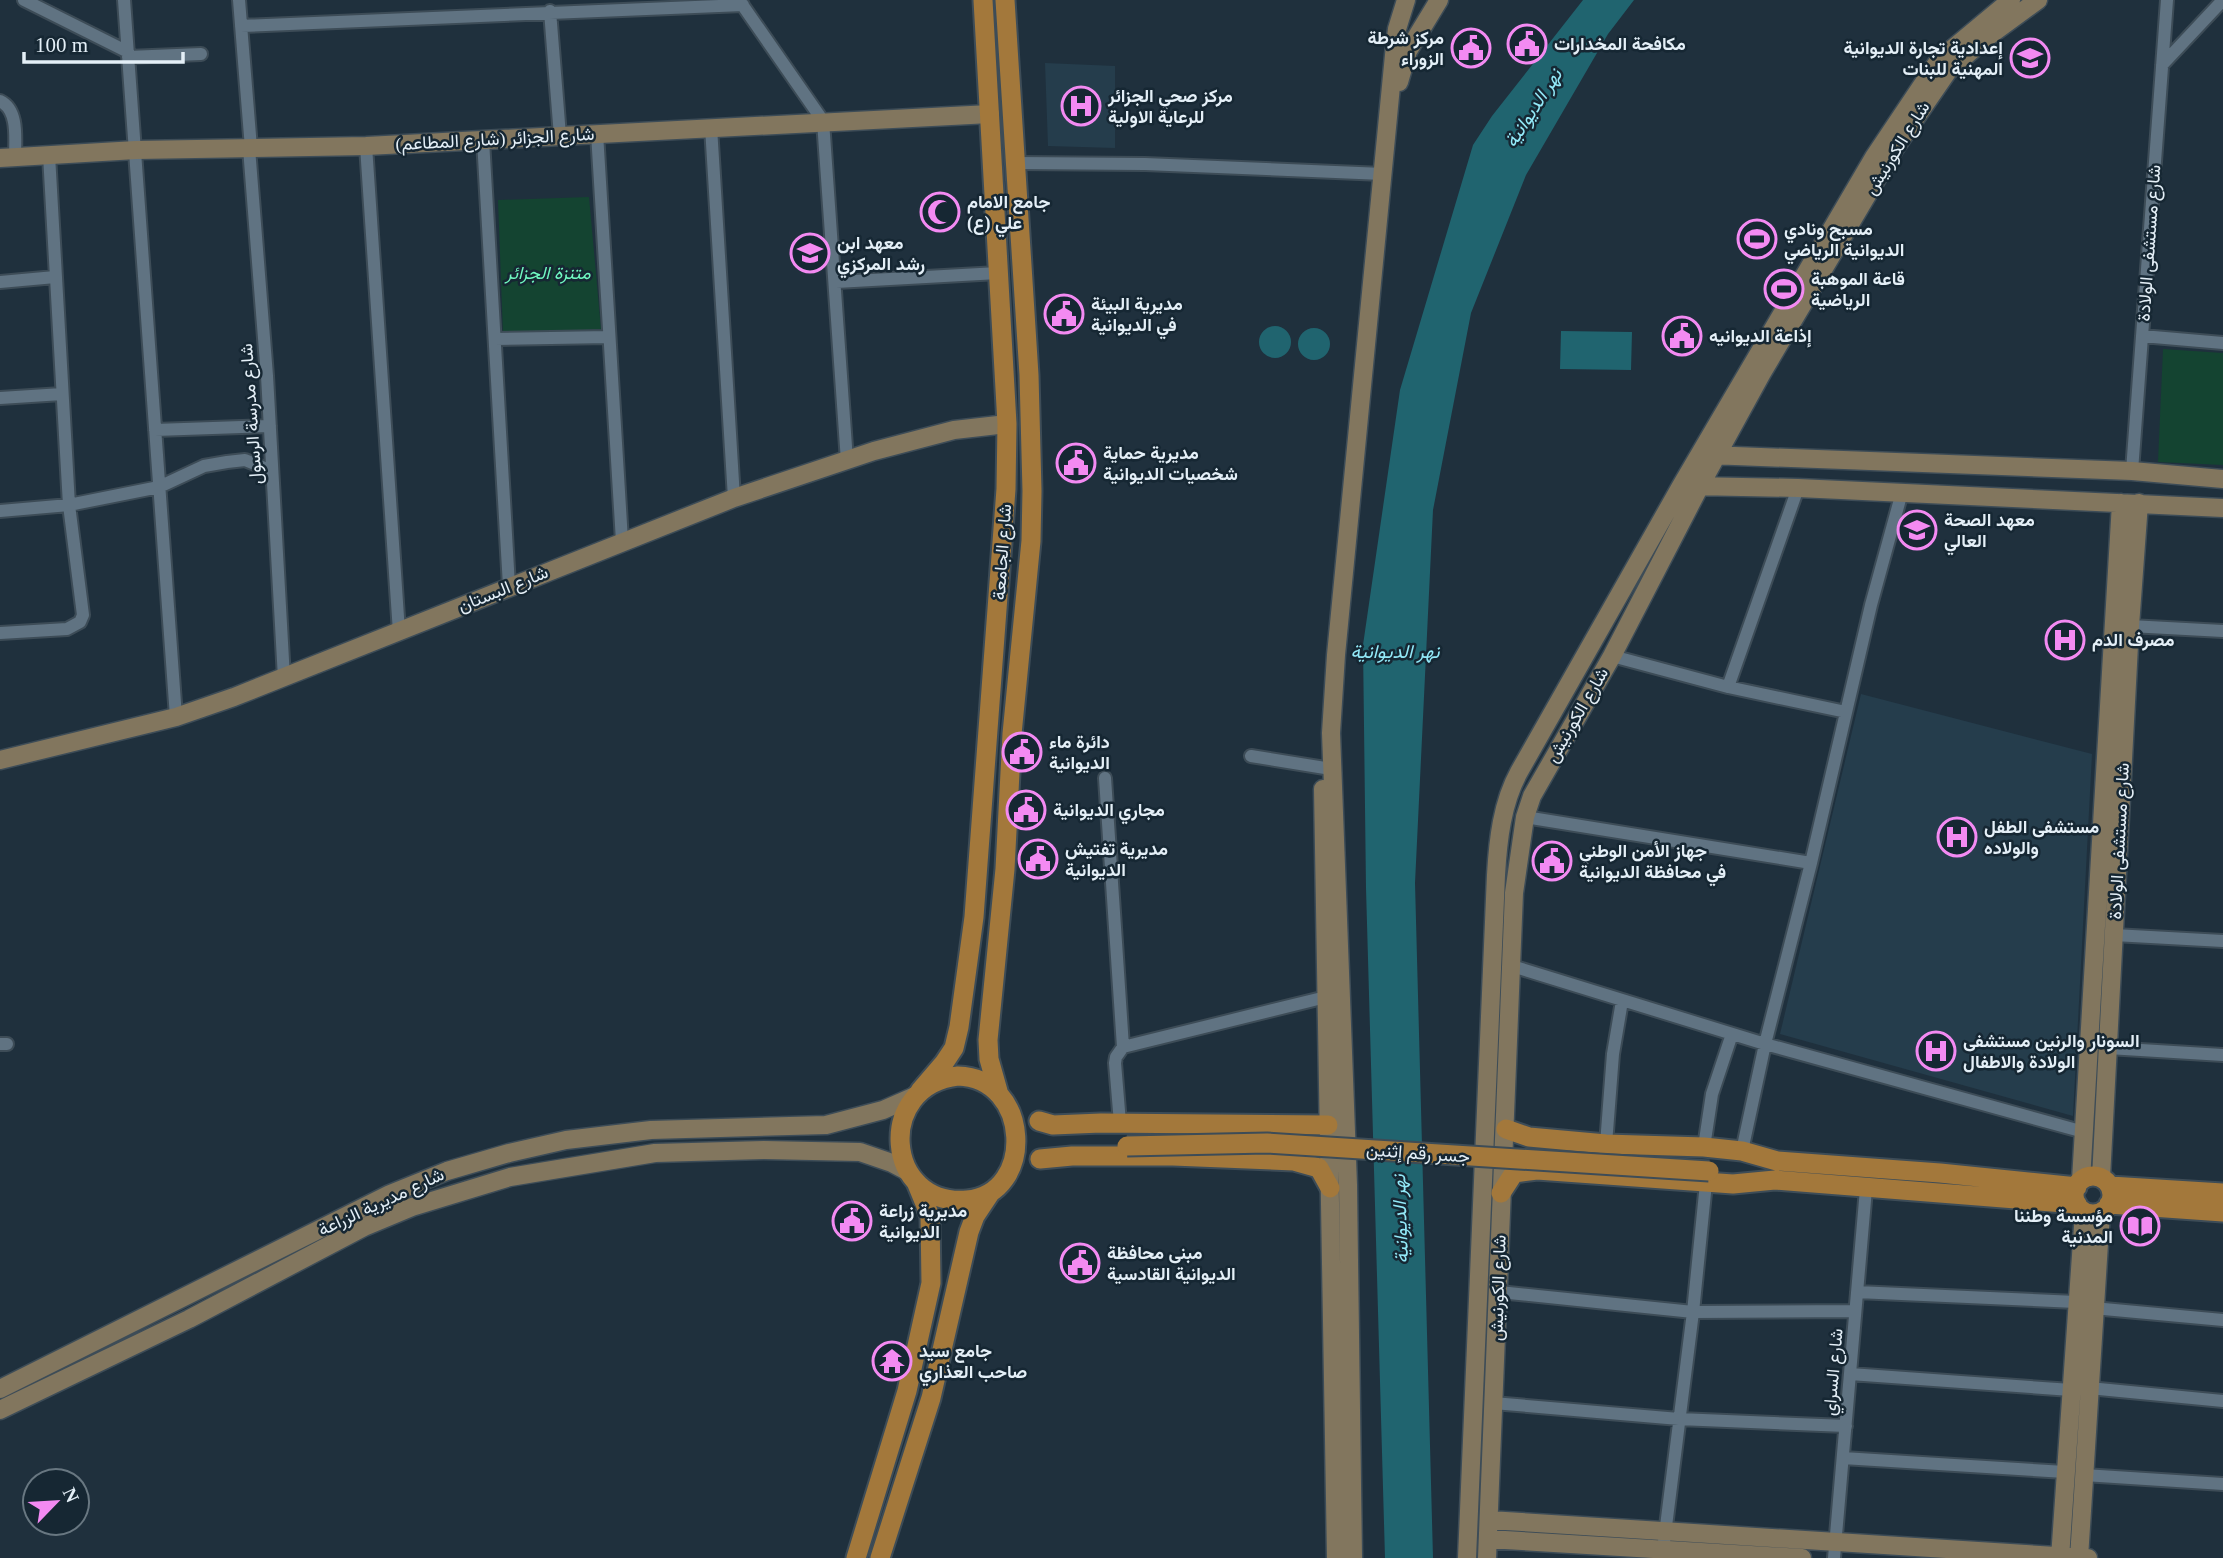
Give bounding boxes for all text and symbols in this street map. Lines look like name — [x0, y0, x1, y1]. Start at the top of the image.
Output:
scale bar — [24, 21, 184, 65]
public building icon: مكافحة المخدارات — [1506, 23, 1548, 65]
public building icon: مركز شرطة الزوراء — [1450, 27, 1492, 69]
place label: مركز شرطة الزوراء — [1367, 28, 1444, 70]
text: 100 m — [35, 33, 88, 57]
place label: مكافحة المخدارات — [1554, 34, 1686, 55]
school or university icon: إعدادية تجارة الديوانية المهنية للبنات — [2009, 37, 2051, 79]
place label: إعدادية تجارة الديوانية المهنية للبنات — [1843, 38, 2003, 80]
water label: نهر الديوانية — [1500, 64, 1568, 152]
hospital icon: مركز صحي الجزائر للرعاية الاولية — [1060, 85, 1102, 127]
place label: مركز صحي الجزائر للرعاية الاولية — [1107, 86, 1233, 128]
street label: شارع الكورنيش — [1860, 98, 1935, 199]
street label: شارع الجزائر (شارع المطاعم) — [395, 124, 595, 156]
street label: شارع مستشفى الولادة — [2134, 164, 2166, 322]
mosque icon: جامع الامام علي (ع) — [919, 191, 961, 233]
place label: جامع الامام علي (ع) — [967, 192, 1051, 238]
sports icon: مسبح ونادي الديوانية الرياضي — [1736, 218, 1778, 260]
place label: مسبح ونادي الديوانية الرياضي — [1784, 219, 1904, 265]
school or university icon: معهد ابن رشد المركزي — [789, 232, 831, 274]
place label: معهد ابن رشد المركزي — [837, 233, 925, 279]
park label: متنزة الجزائر — [505, 263, 591, 284]
sports icon: قاعة الموهبة الرياضية — [1763, 268, 1805, 310]
place label: قاعة الموهبة الرياضية — [1811, 269, 1905, 311]
public building icon: مديرية البيئة في الديوانية — [1043, 293, 1085, 335]
place label: مديرية البيئة في الديوانية — [1091, 294, 1183, 340]
public building icon: إذاعة الديوانيه — [1661, 315, 1703, 357]
place label: إذاعة الديوانيه — [1709, 326, 1812, 348]
street label: شارع مدرسة الرسول — [236, 343, 268, 485]
public building icon: مديرية حماية شخصيات الديوانية — [1055, 442, 1097, 484]
place label: مديرية حماية شخصيات الديوانية — [1103, 443, 1238, 485]
street label: شارع الجامعة — [989, 503, 1017, 601]
school or university icon: معهد الصحة العالي — [1896, 509, 1938, 551]
place label: معهد الصحة العالي — [1944, 510, 2035, 556]
street label: شارع البستان — [455, 562, 552, 618]
hospital icon: مصرف الدم — [2044, 619, 2086, 661]
place label: مصرف الدم — [2092, 630, 2175, 652]
water label: نهر الديوانية — [1351, 641, 1441, 663]
street label: شارع الكورنيش — [1542, 664, 1614, 767]
public building icon: دائرة ماء الديوانية — [1001, 731, 1043, 773]
place label: دائرة ماء الديوانية — [1049, 732, 1110, 774]
street label: شارع مستشفى الولادة — [2105, 762, 2135, 920]
public building icon: مجاري الديوانية — [1005, 789, 1047, 831]
place label: مجاري الديوانية — [1053, 800, 1165, 825]
hospital icon: مستشفى الطفل والولاده — [1936, 816, 1978, 858]
place label: مستشفى الطفل والولاده — [1984, 817, 2100, 859]
public building icon: مديرية تفتيش الديوانية — [1017, 838, 1059, 880]
place label: مديرية تفتيش الديوانية — [1065, 839, 1168, 881]
public building icon: جهاز الأمن الوطني في محافظة الديوانية — [1531, 840, 1573, 882]
place label: جهاز الأمن الوطني في محافظة الديوانية — [1579, 841, 1726, 887]
hospital icon: السونار والرنين مستشفى الولادة والاطفال — [1915, 1030, 1957, 1072]
place label: السونار والرنين مستشفى الولادة والاطفال — [1963, 1031, 2140, 1073]
street label: جسر رقم إثنين — [1365, 1139, 1471, 1169]
street label: شارع مديرية الزراعة — [315, 1164, 448, 1242]
water label: نهر الديوانية — [1388, 1173, 1413, 1264]
public building icon: مديرية زراعة الديوانية — [831, 1200, 873, 1242]
place label: مديرية زراعة الديوانية — [879, 1201, 967, 1243]
library icon: مؤسسة وطننا المدنية — [2119, 1205, 2161, 1247]
place label: مؤسسة وطننا المدنية — [2014, 1206, 2113, 1248]
street label: شارع الكورنيش — [1486, 1235, 1512, 1341]
public building icon: مبنى محافظة الديوانية القادسية — [1059, 1242, 1101, 1284]
place label: مبنى محافظة الديوانية القادسية — [1107, 1243, 1236, 1285]
street label: شارع السراي — [1819, 1327, 1852, 1417]
temple icon: جامع سيد صاحب العذاري — [871, 1340, 913, 1382]
place label: جامع سيد صاحب العذاري — [919, 1341, 1027, 1387]
north arrow — [21, 1467, 91, 1537]
text: N — [59, 1484, 83, 1506]

